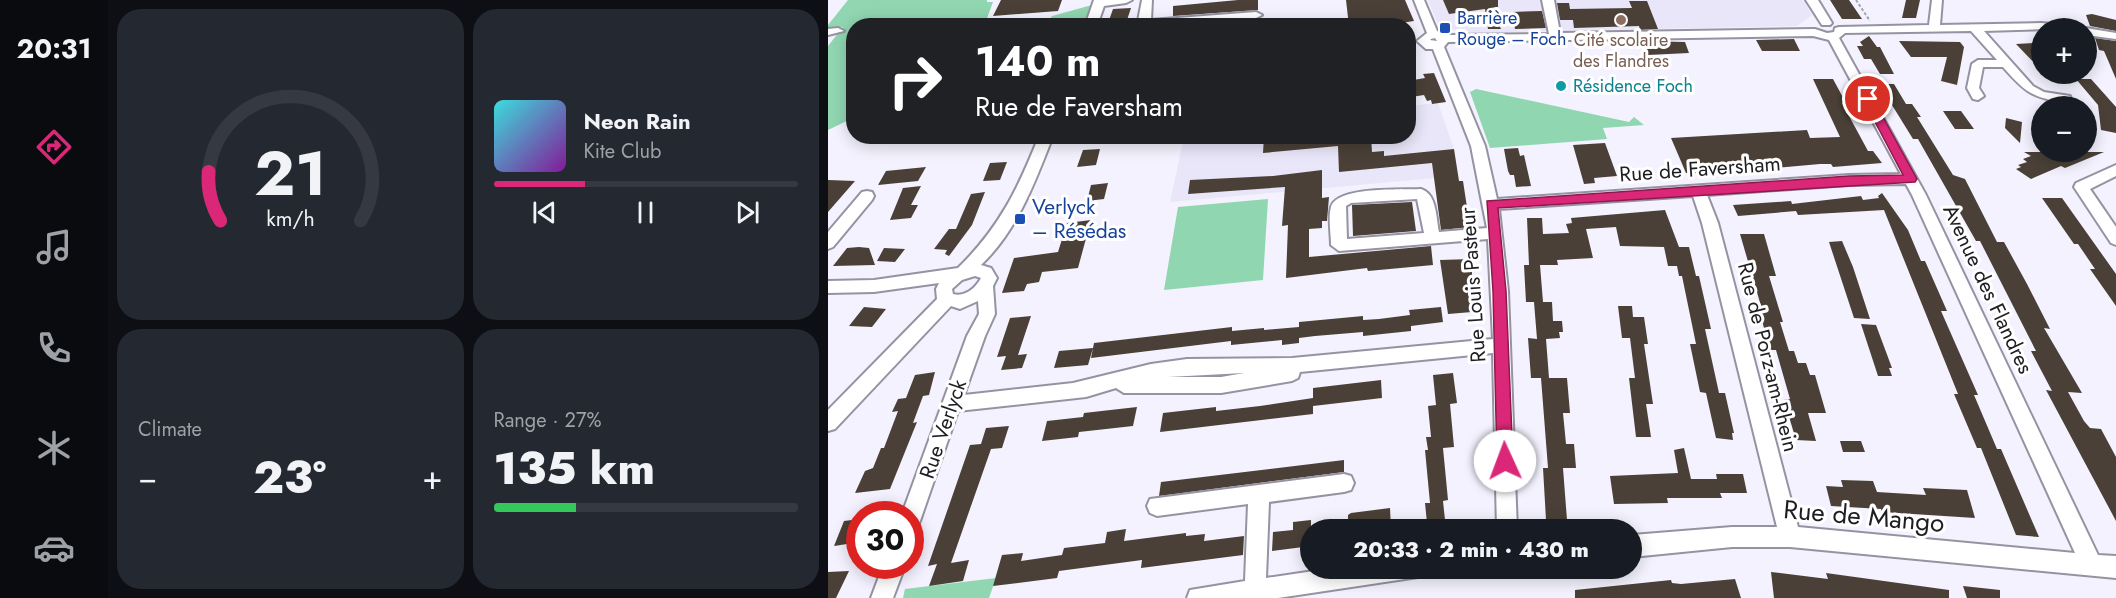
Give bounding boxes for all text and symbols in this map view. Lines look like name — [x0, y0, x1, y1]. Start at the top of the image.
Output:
place label: Barrière Rouge – Foch — [1457, 5, 1566, 52]
marker: Cité scolaire des Flandres — [1614, 13, 1628, 27]
map controls — [2031, 18, 2097, 162]
button: + — [2031, 18, 2097, 84]
marker: Barrière Rouge – Foch — [1438, 21, 1452, 35]
place label: Cité scolaire des Flandres — [1573, 27, 1669, 74]
text: 20:31 — [17, 29, 91, 68]
text: 140 m — [975, 31, 1101, 92]
icon: right — [876, 42, 954, 120]
place label: Résidence Foch — [1573, 73, 1693, 99]
pin — [1842, 73, 1893, 124]
marker: Résidence Foch — [1554, 79, 1568, 93]
icon: arrive — [1851, 82, 1884, 115]
text: Rue de Faversham — [975, 87, 1183, 126]
button: − — [2031, 96, 2097, 162]
text: Neon Rain — [584, 105, 691, 137]
icon: directions — [33, 126, 75, 168]
text: 21 — [254, 129, 327, 219]
text: Kite Club — [584, 137, 661, 166]
street label: Rue de Faversham — [1618, 148, 1782, 190]
place label: Verlyck – Résédas — [1032, 192, 1126, 246]
icon: previous — [528, 196, 561, 229]
icon: pause — [629, 196, 662, 229]
icon: next — [731, 196, 764, 229]
street label: Avenue des Flandres — [1936, 199, 2040, 379]
text: km/h — [266, 204, 314, 235]
street label: Rue Louis Pasteur — [1453, 206, 1493, 364]
marker: Verlyck – Résédas — [1013, 212, 1027, 226]
icon: music — [33, 226, 75, 268]
street label: Rue de Porz-am-Rhein — [1730, 259, 1806, 455]
icon: phone — [33, 327, 75, 369]
street label: Rue Verlyck — [912, 375, 974, 483]
text: Range · 27% — [494, 406, 601, 435]
text: Climate — [138, 415, 202, 444]
icon: climate — [33, 427, 75, 469]
position arrow — [1473, 429, 1537, 493]
text: 135 km — [494, 436, 655, 501]
text: 23° — [253, 445, 326, 510]
text: − — [138, 454, 157, 501]
text: + — [422, 454, 443, 501]
street label: Rue de Mango — [1782, 490, 1946, 542]
speed limit sign: 30 — [846, 501, 924, 579]
icon: car — [33, 527, 75, 569]
text: 20:33 · 2 min · 430 m — [1353, 533, 1589, 565]

